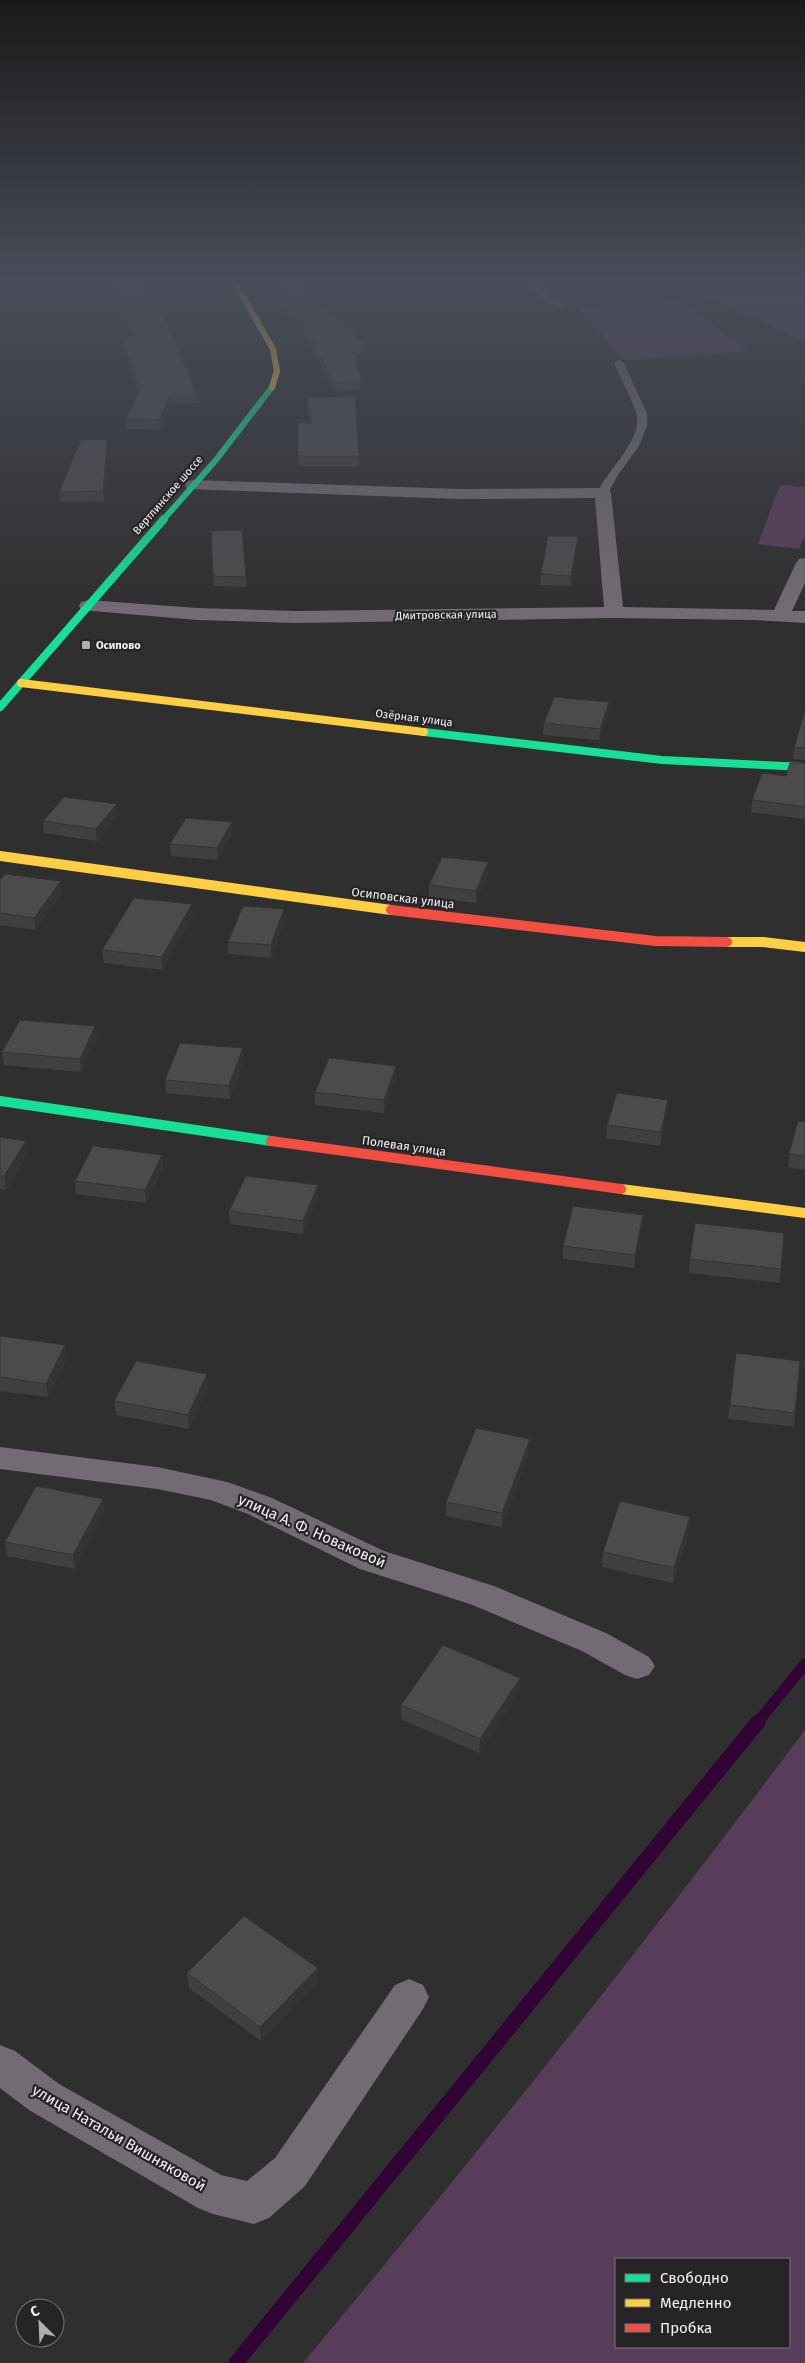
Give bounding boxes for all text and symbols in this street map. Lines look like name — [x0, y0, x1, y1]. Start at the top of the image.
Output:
street label: Вертлинское шоссе — [130, 453, 206, 537]
street label: Дмитровская улица — [394, 608, 497, 622]
marker: Осипово — [80, 639, 92, 651]
place label: Осипово — [96, 639, 141, 652]
street label: Озёрная улица — [375, 707, 453, 729]
street label: Осиповская улица — [351, 885, 455, 911]
street label: Полевая улица — [361, 1133, 447, 1159]
street label: улица А. Ф. Новаковой — [235, 1490, 389, 1572]
street label: улица Натальи Вишняковой — [29, 2081, 209, 2195]
legend — [615, 2258, 790, 2348]
text: Свободно — [660, 2269, 729, 2287]
text: Медленно — [660, 2294, 732, 2312]
north arrow — [15, 2298, 65, 2348]
text: С — [28, 2302, 42, 2321]
text: Пробка — [660, 2319, 712, 2337]

